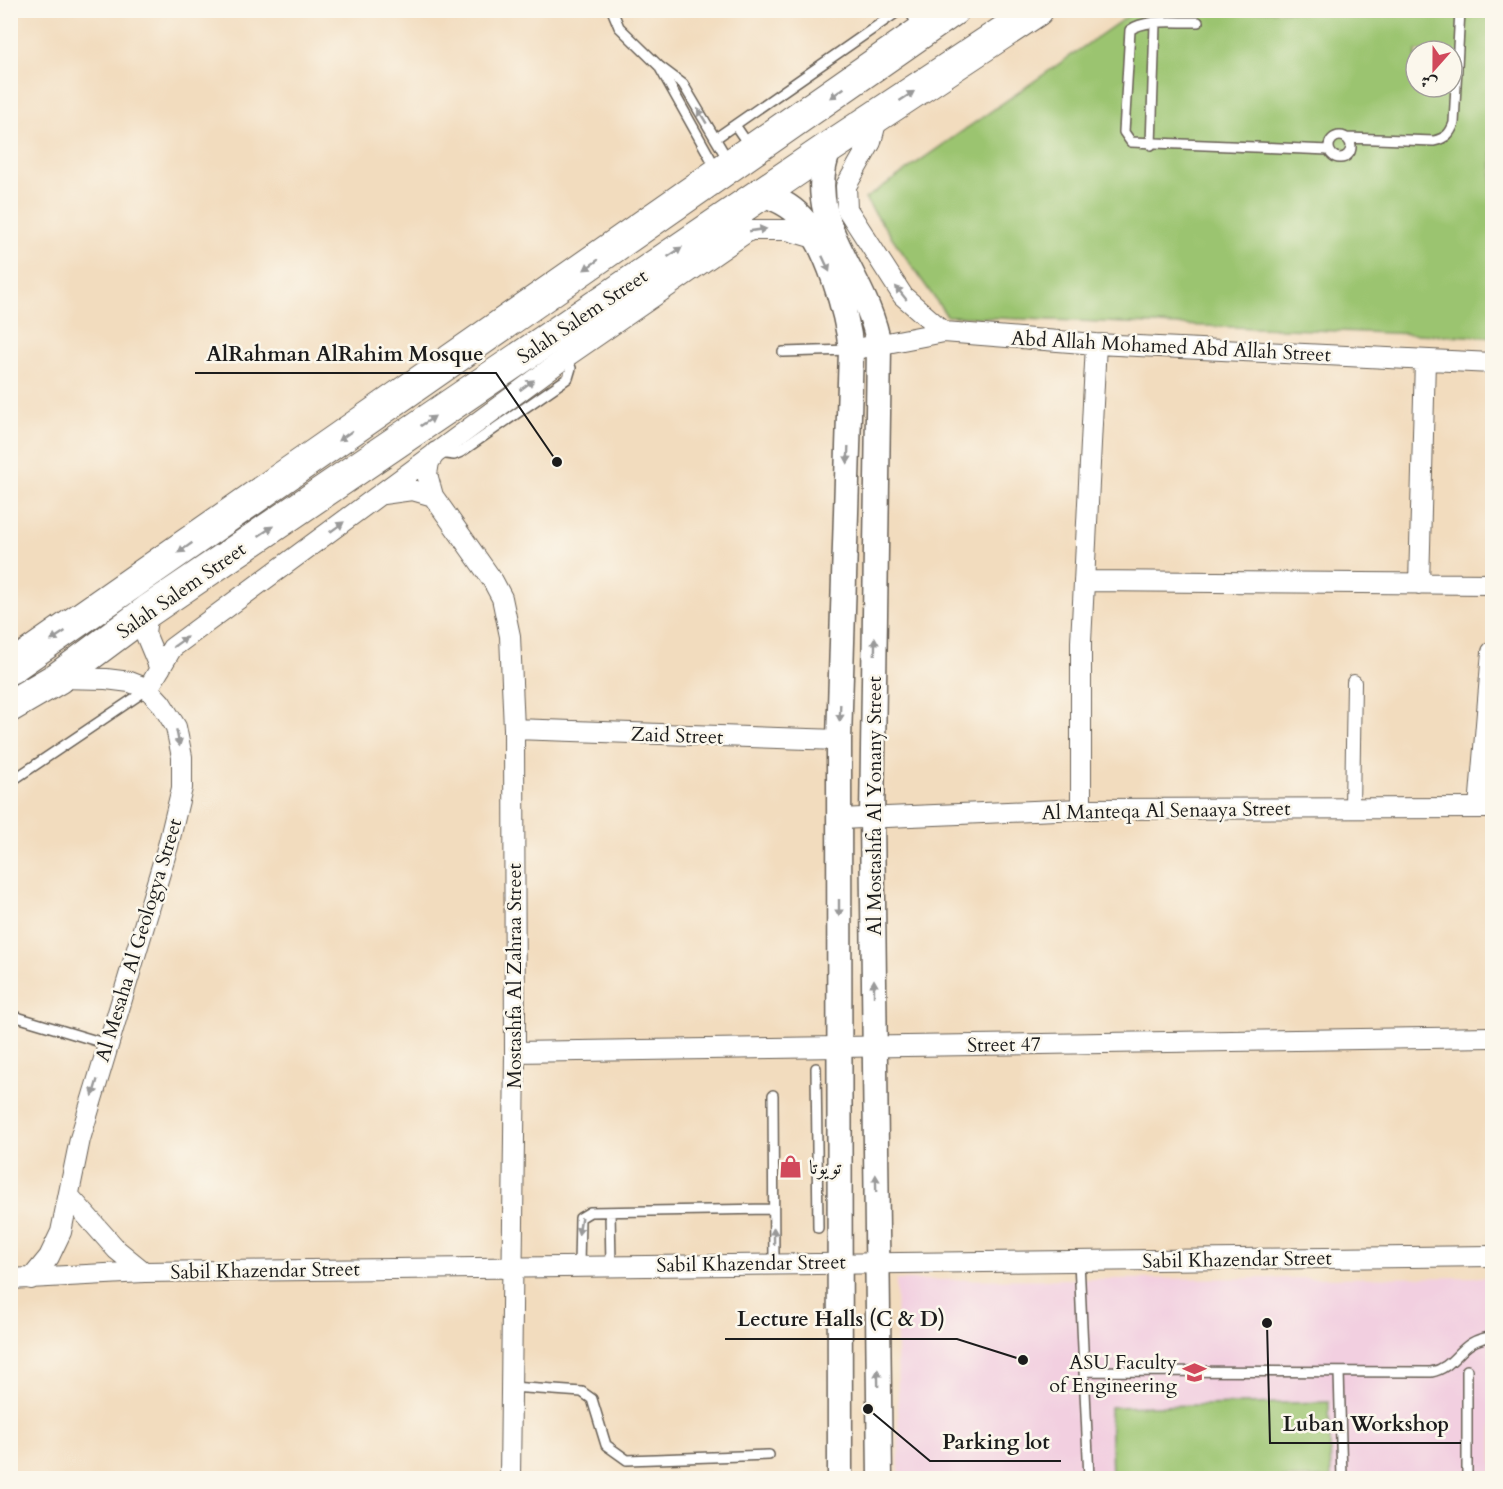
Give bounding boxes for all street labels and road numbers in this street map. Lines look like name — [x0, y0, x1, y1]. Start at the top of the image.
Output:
street label: Salah Salem Street — [512, 262, 653, 370]
street label: Abd Allah Mohamed Abd Allah Street — [1010, 325, 1332, 368]
street label: Salah Salem Street — [111, 535, 252, 645]
street label: Al Mostashfa Al Yonany Street — [861, 676, 888, 936]
street label: Zaid Street — [630, 720, 724, 751]
street label: Al Manteqa Al Senaaya Street — [1041, 795, 1291, 826]
street label: Al Mesaha Al Geologya Street — [89, 815, 189, 1065]
street label: Mostashfa Al Zahraa Street — [501, 862, 528, 1089]
street label: Street 47 — [967, 1030, 1041, 1059]
street label: Sabil Khazendar Street — [1142, 1244, 1333, 1275]
street label: Sabil Khazendar Street — [656, 1248, 847, 1279]
street label: Sabil Khazendar Street — [170, 1255, 361, 1286]

